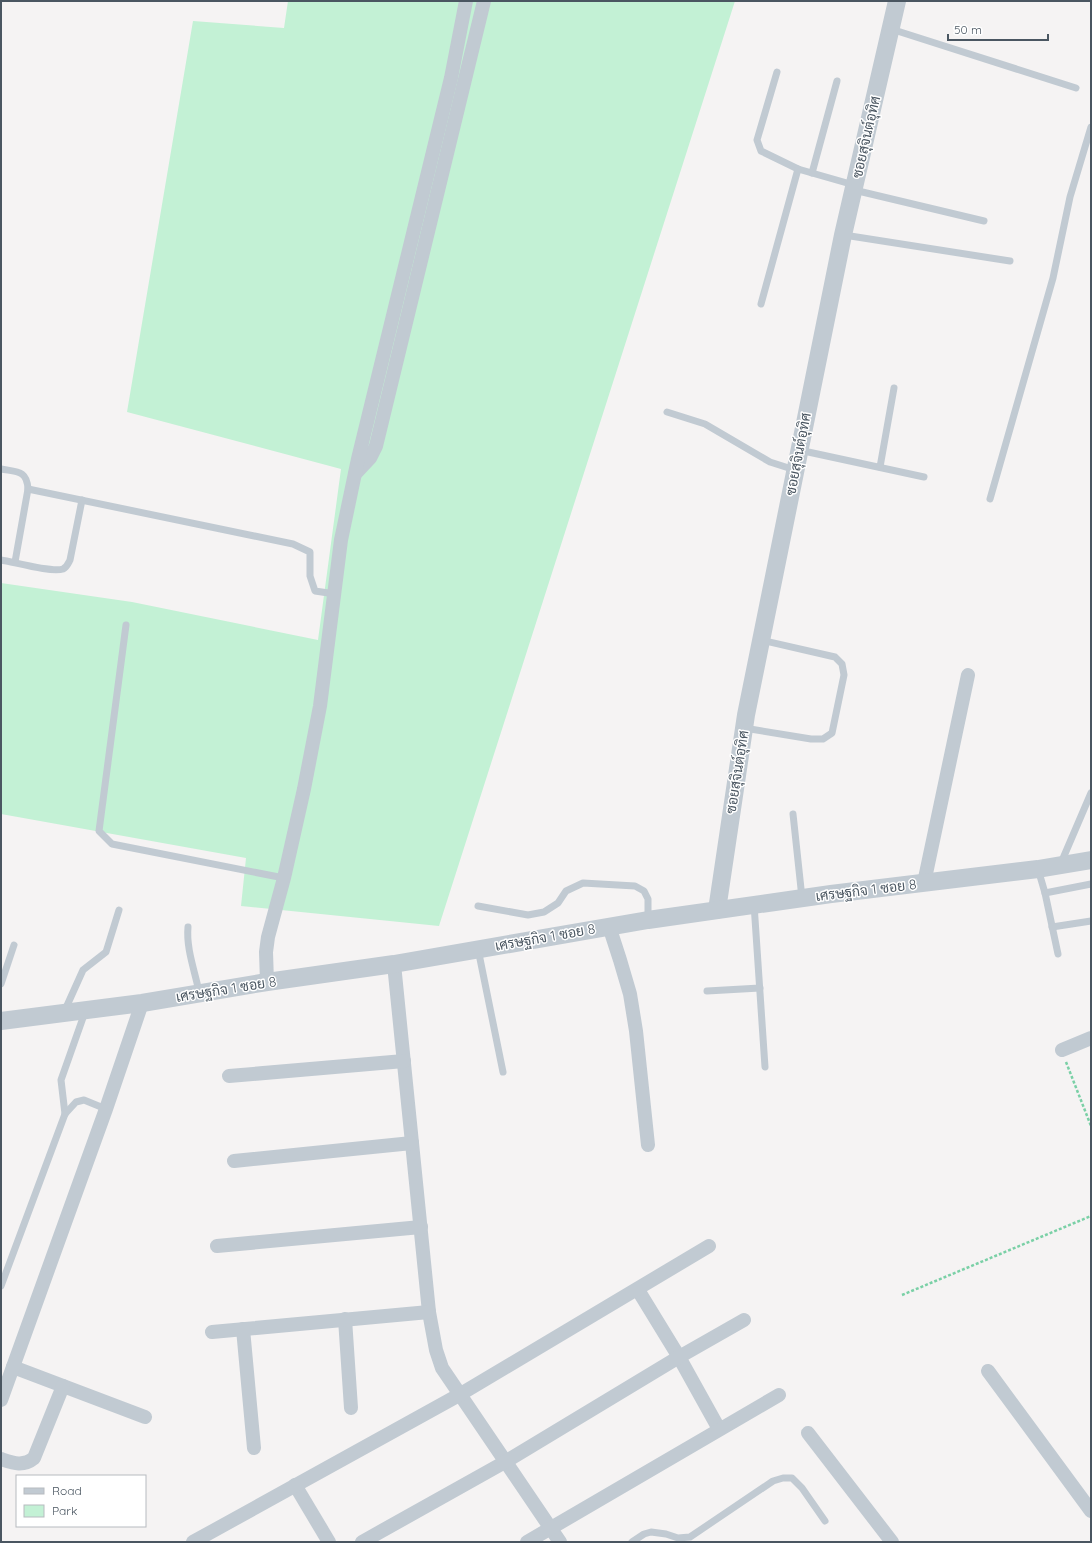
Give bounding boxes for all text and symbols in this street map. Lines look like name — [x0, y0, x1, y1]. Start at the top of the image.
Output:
scale bar — [948, 16, 1048, 42]
text: 50 m — [954, 22, 982, 37]
street label: ซอยสุจินต์อุทิศ — [848, 94, 885, 180]
street label: ซอยสุจินต์อุทิศ — [781, 411, 816, 497]
street label: ซอยสุจินต์อุทิศ — [722, 729, 753, 815]
street label: เศรษฐกิจ 1 ซอย 8 — [815, 875, 917, 905]
street label: เศรษฐกิจ 1 ซอย 8 — [493, 919, 597, 955]
street label: เศรษฐกิจ 1 ซอย 8 — [174, 972, 278, 1006]
legend — [16, 1475, 146, 1527]
text: Road — [52, 1483, 82, 1498]
text: Park — [52, 1503, 77, 1518]

